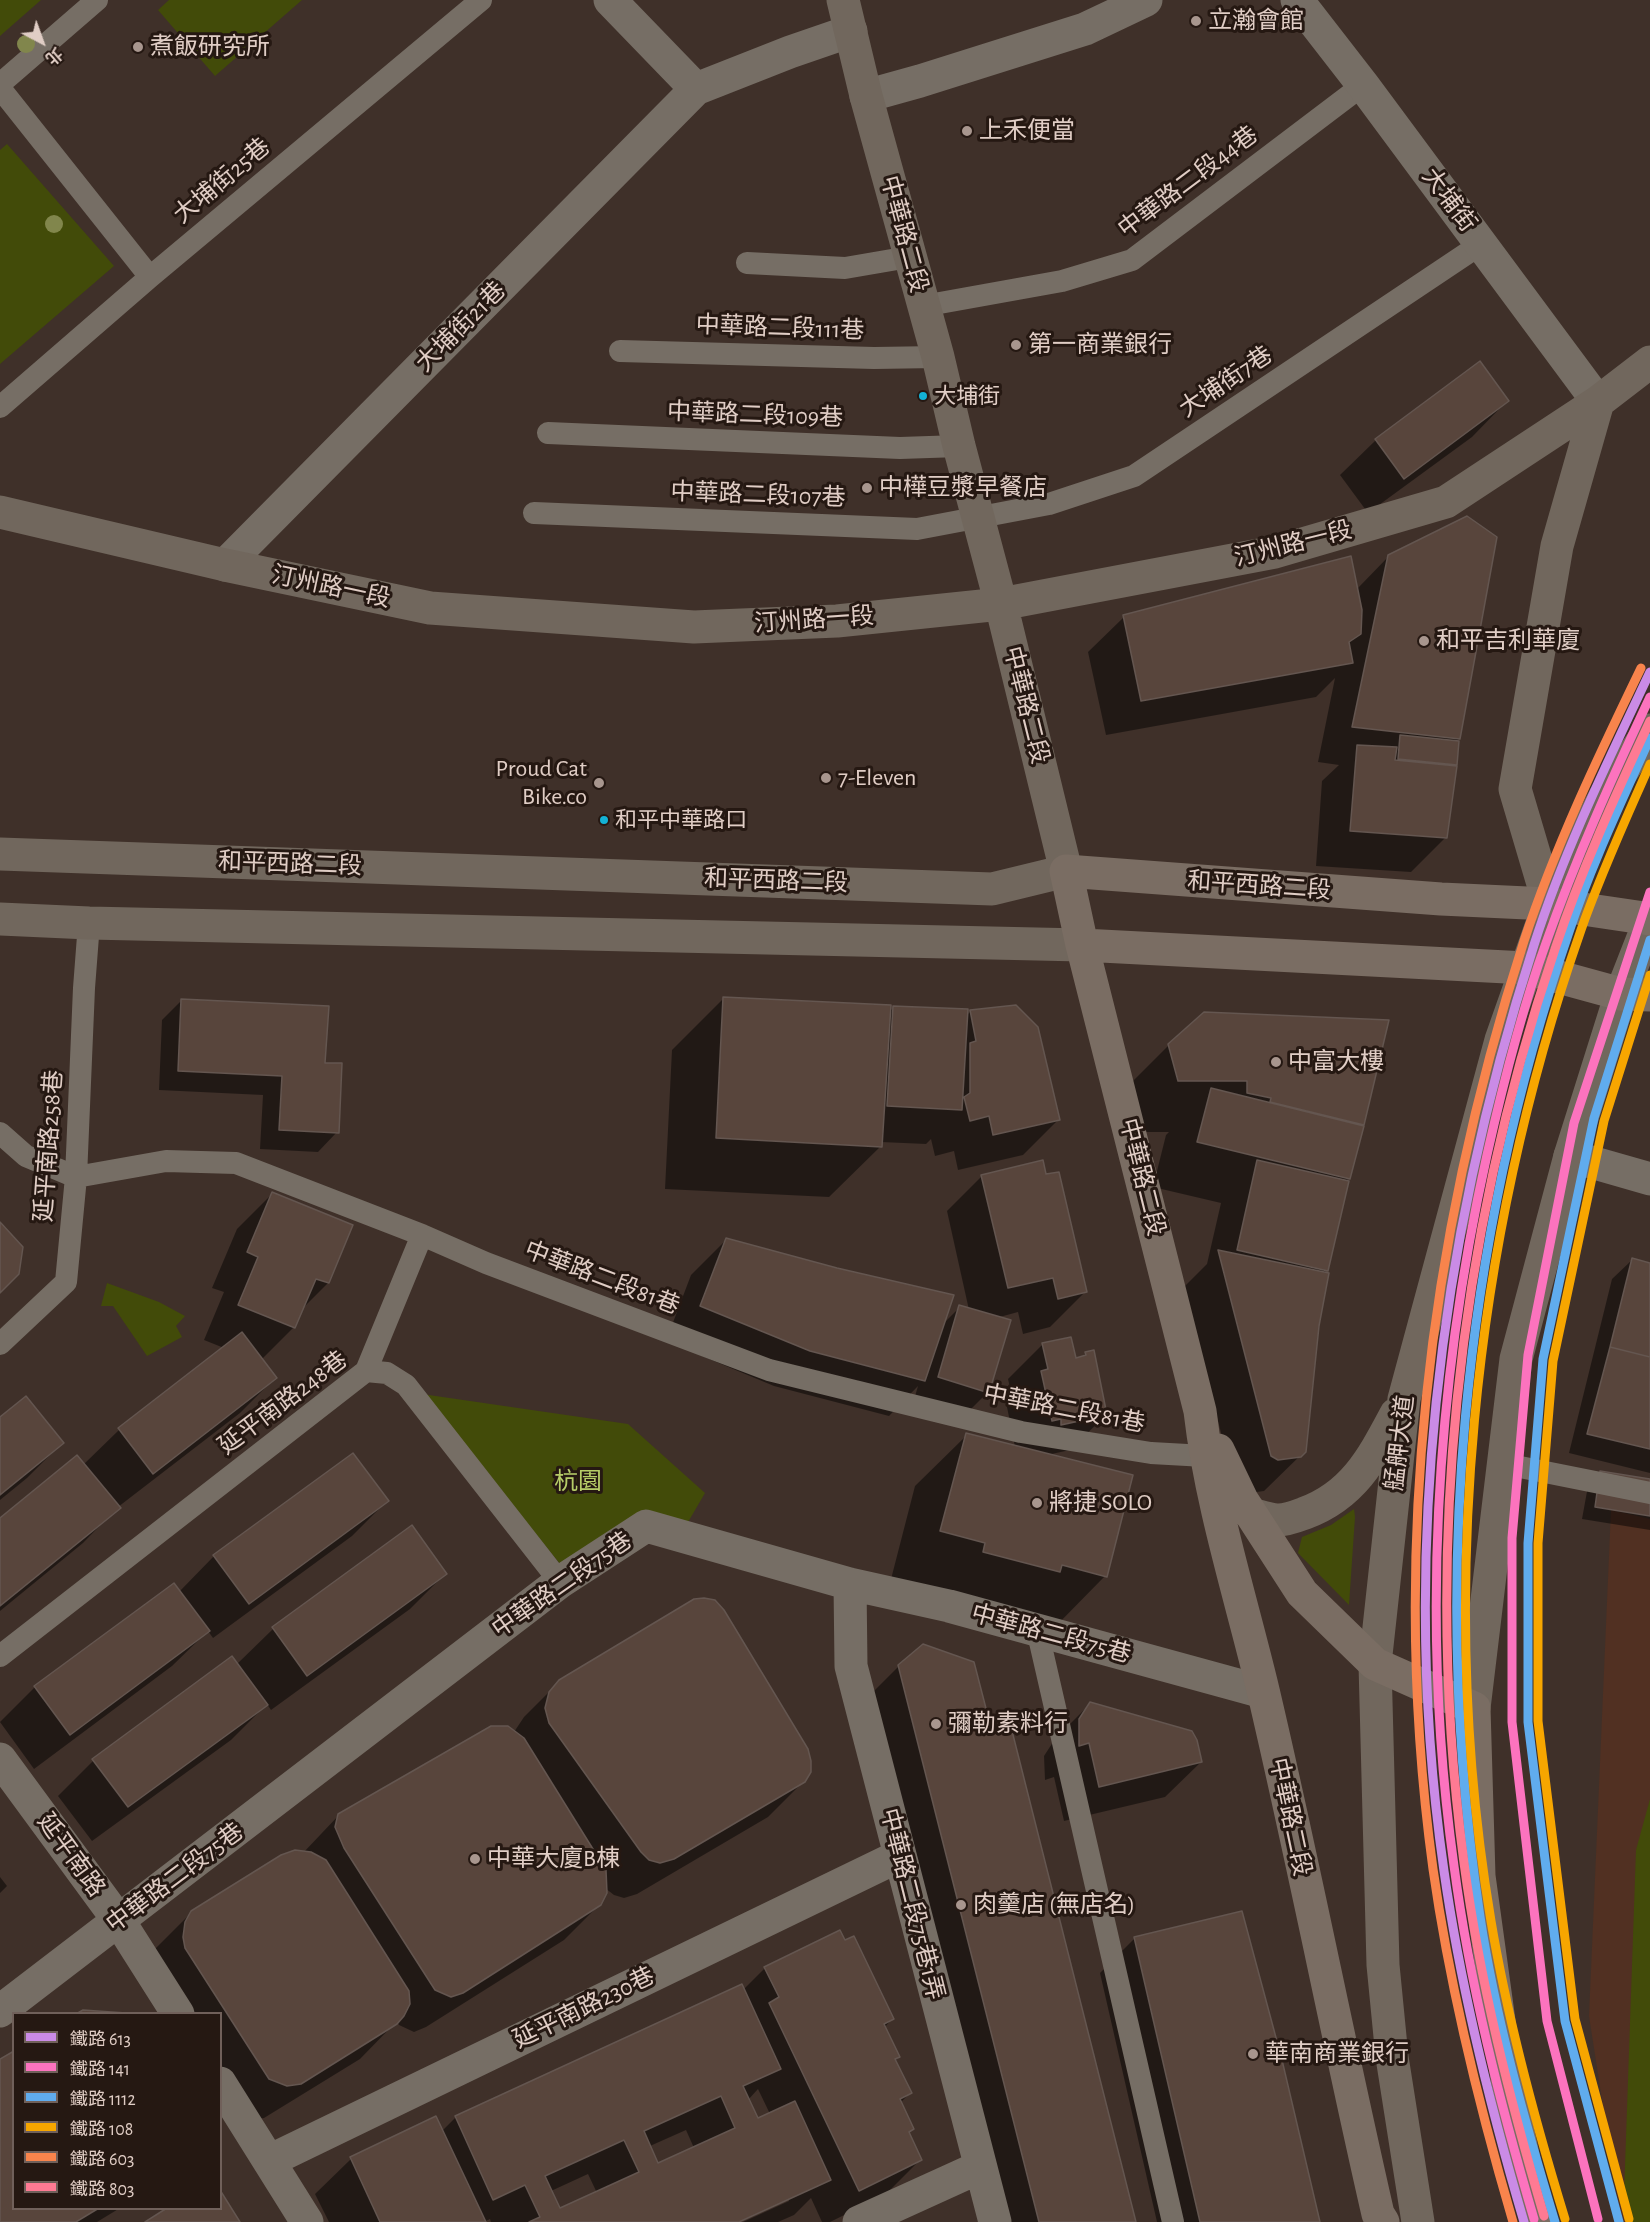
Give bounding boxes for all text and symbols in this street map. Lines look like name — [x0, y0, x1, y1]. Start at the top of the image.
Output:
place label: 立瀚會館 — [1208, 7, 1304, 35]
north arrow — [12, 12, 72, 72]
marker: 立瀚會館 — [1189, 14, 1203, 28]
place label: 煮飯研究所 — [150, 33, 270, 61]
marker: 煮飯研究所 — [131, 40, 145, 54]
text: 北 — [43, 44, 65, 67]
place label: 上禾便當 — [979, 117, 1075, 145]
street label: 中華路二段44巷 — [1113, 120, 1263, 244]
marker: 上禾便當 — [960, 124, 974, 138]
street label: 大埔街25巷 — [168, 132, 276, 230]
street label: 大埔街 — [1416, 163, 1482, 237]
street label: 中華路二段 — [875, 172, 933, 296]
street label: 大埔街21巷 — [410, 276, 512, 378]
street label: 中華路二段111巷 — [695, 311, 865, 345]
place label: 第一商業銀行 — [1028, 331, 1172, 359]
marker: 第一商業銀行 — [1009, 338, 1023, 352]
street label: 大埔街7巷 — [1174, 340, 1278, 424]
place label: 大埔街 — [934, 383, 1000, 409]
marker: 大埔街 — [917, 390, 929, 402]
street label: 中華路二段109巷 — [666, 398, 844, 432]
place label: 中樺豆漿早餐店 — [879, 474, 1047, 502]
street label: 中華路二段107巷 — [670, 478, 846, 512]
marker: 中樺豆漿早餐店 — [860, 481, 874, 495]
street label: 汀州路一段 — [1231, 516, 1355, 572]
street label: 汀州路一段 — [269, 560, 393, 614]
street label: 汀州路一段 — [753, 601, 875, 639]
place label: 和平吉利華廈 — [1436, 627, 1580, 655]
marker: 和平吉利華廈 — [1417, 634, 1431, 648]
street label: 中華路二段 — [998, 643, 1054, 767]
place label: Proud Cat Bike.co — [496, 755, 587, 811]
place label: 7-Eleven — [838, 764, 916, 792]
marker: 7-Eleven — [819, 771, 833, 785]
marker: Proud Cat Bike.co — [592, 776, 606, 790]
place label: 和平中華路口 — [615, 807, 747, 833]
marker: 和平中華路口 — [598, 814, 610, 826]
street label: 和平西路二段 — [218, 847, 362, 881]
street label: 和平西路二段 — [704, 864, 848, 898]
street label: 和平西路二段 — [1186, 867, 1332, 905]
place label: 中富大樓 — [1288, 1048, 1384, 1076]
marker: 中富大樓 — [1269, 1055, 1283, 1069]
street label: 延平南路258巷 — [29, 1069, 69, 1223]
street label: 中華路二段 — [1114, 1115, 1170, 1239]
street label: 中華路二段81巷 — [520, 1235, 684, 1321]
street label: 延平南路248巷 — [213, 1345, 353, 1461]
street label: 中華路二段81巷 — [981, 1379, 1147, 1439]
street label: 艋舺大道 — [1380, 1394, 1420, 1492]
park label: 杭園 — [554, 1468, 602, 1496]
place label: 將捷 SOLO — [1049, 1489, 1152, 1517]
marker: 將捷 SOLO — [1030, 1496, 1044, 1510]
street label: 中華路二段75巷 — [487, 1526, 637, 1644]
street label: 中華路二段75巷 — [968, 1599, 1134, 1669]
place label: 彌勒素料行 — [948, 1710, 1068, 1738]
marker: 彌勒素料行 — [929, 1717, 943, 1731]
street label: 中華路二段 — [1263, 1755, 1317, 1879]
street label: 中華路二段75巷1弄 — [874, 1805, 950, 2003]
street label: 延平南路 — [31, 1808, 111, 1902]
street label: 中華路二段75巷 — [101, 1817, 249, 1939]
place label: 中華大廈B棟 — [487, 1845, 620, 1873]
marker: 中華大廈B棟 — [468, 1852, 482, 1866]
place label: 肉羹店 (無店名) — [973, 1891, 1135, 1919]
marker: 肉羹店 (無店名) — [954, 1898, 968, 1912]
street label: 延平南路230巷 — [509, 1961, 659, 2055]
legend — [12, 2012, 222, 2210]
text: 鐵路 613 — [70, 2031, 131, 2049]
place label: 華南商業銀行 — [1265, 2040, 1409, 2068]
marker: 華南商業銀行 — [1246, 2047, 1260, 2061]
text: 鐵路 141 — [70, 2061, 130, 2079]
text: 鐵路 1112 — [70, 2091, 136, 2109]
text: 鐵路 108 — [70, 2121, 133, 2139]
text: 鐵路 603 — [70, 2151, 134, 2169]
text: 鐵路 803 — [70, 2181, 134, 2199]

